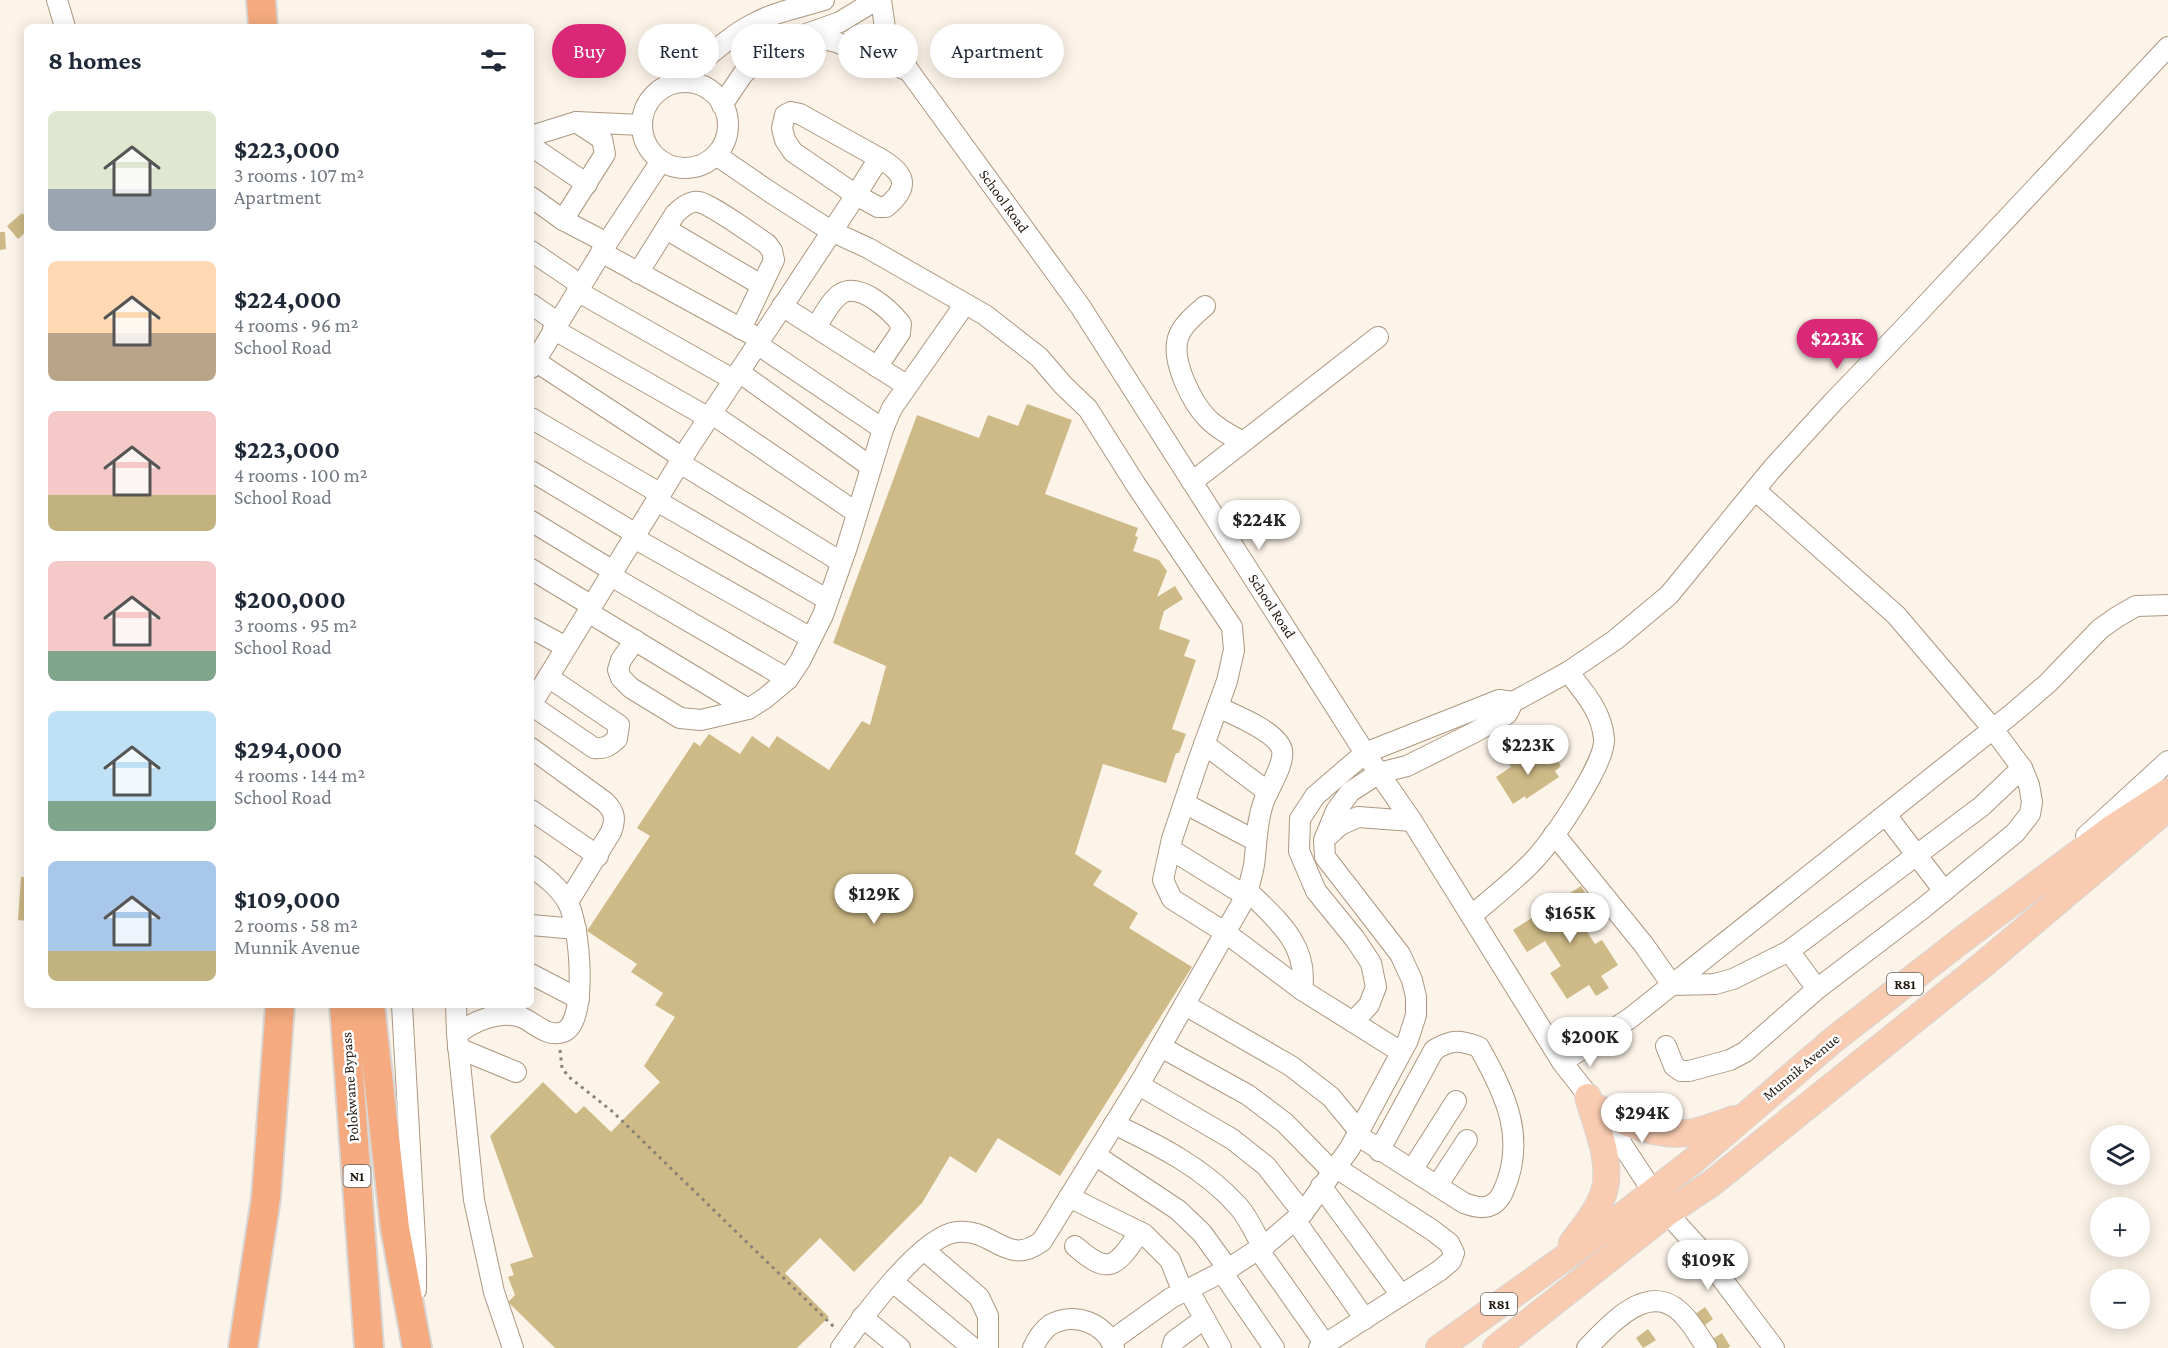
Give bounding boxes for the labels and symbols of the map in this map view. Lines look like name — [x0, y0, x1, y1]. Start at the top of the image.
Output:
street label: School Road — [976, 167, 1032, 235]
pin: $223K — [1795, 319, 1879, 370]
pin: $224K — [1217, 500, 1301, 551]
street label: School Road — [1245, 571, 1299, 641]
pin: $223K — [1486, 725, 1570, 776]
pin: $129K — [832, 874, 916, 925]
pin: $165K — [1528, 893, 1612, 944]
road number: R81 — [1887, 973, 1923, 995]
pin: $200K — [1548, 1017, 1632, 1068]
street label: Munnik Avenue — [1760, 1030, 1843, 1104]
street label: Polokwane Bypass — [338, 1031, 363, 1142]
pin: $294K — [1600, 1093, 1684, 1144]
road number: N1 — [344, 1165, 370, 1187]
pin: $109K — [1666, 1240, 1750, 1291]
road number: R81 — [1481, 1293, 1517, 1315]

